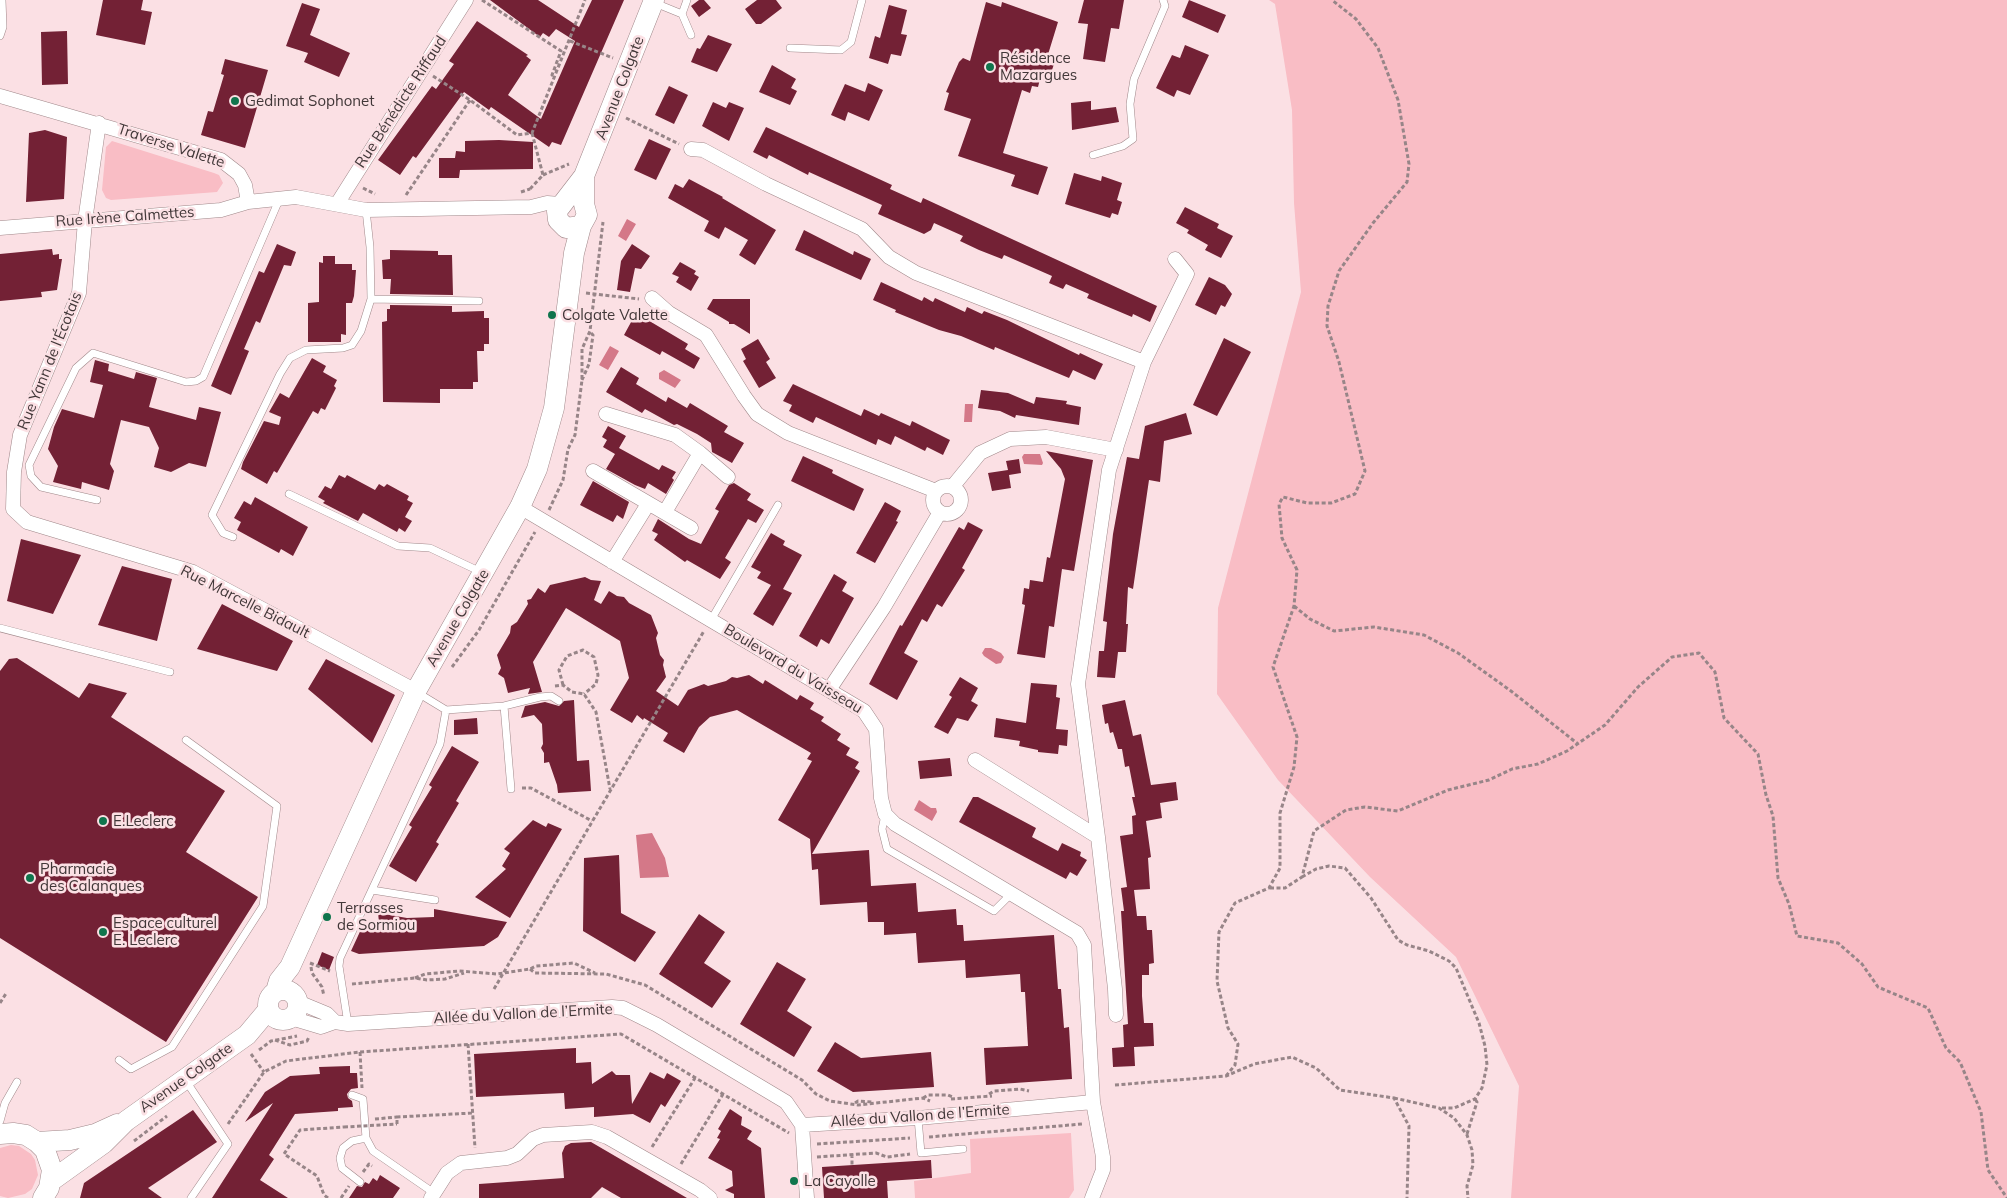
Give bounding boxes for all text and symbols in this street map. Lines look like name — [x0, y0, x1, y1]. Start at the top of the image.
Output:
street label: Rue Bénédicte Riffaud — [351, 32, 451, 172]
street label: Avenue Colgate — [592, 34, 648, 142]
place label: Résidence Mazargues — [1000, 49, 1077, 84]
marker: Résidence Mazargues — [984, 61, 996, 73]
place label: Gedimat Sophonet — [245, 92, 374, 110]
marker: Gedimat Sophonet — [229, 95, 241, 107]
street label: Traverse Valette — [115, 120, 227, 172]
street label: Rue Irène Calmettes — [55, 203, 195, 231]
street label: Rue Yann de l'Écotais — [14, 289, 86, 433]
place label: Colgate Valette — [562, 306, 668, 324]
marker: Colgate Valette — [546, 309, 558, 321]
street label: Rue Marcelle Bidault — [178, 562, 312, 642]
street label: Avenue Colgate — [423, 566, 493, 670]
street label: Boulevard du Vaisseau — [720, 620, 866, 718]
place label: E.Leclerc — [113, 812, 174, 830]
marker: E.Leclerc — [97, 815, 109, 827]
place label: Pharmacie des Calanques — [40, 860, 142, 895]
marker: Pharmacie des Calanques — [24, 872, 36, 884]
place label: Terrasses de Sormiou — [337, 899, 415, 934]
marker: Terrasses de Sormiou — [321, 911, 333, 923]
place label: Espace culturel E. Leclerc — [113, 914, 217, 949]
marker: Espace culturel E. Leclerc — [97, 926, 109, 938]
street label: Allée du Vallon de l’Ermite — [433, 1000, 613, 1028]
street label: Avenue Colgate — [136, 1039, 236, 1117]
street label: Allée du Vallon de l’Ermite — [830, 1101, 1010, 1131]
place label: La Cayolle — [804, 1172, 876, 1190]
marker: La Cayolle — [788, 1175, 800, 1187]

